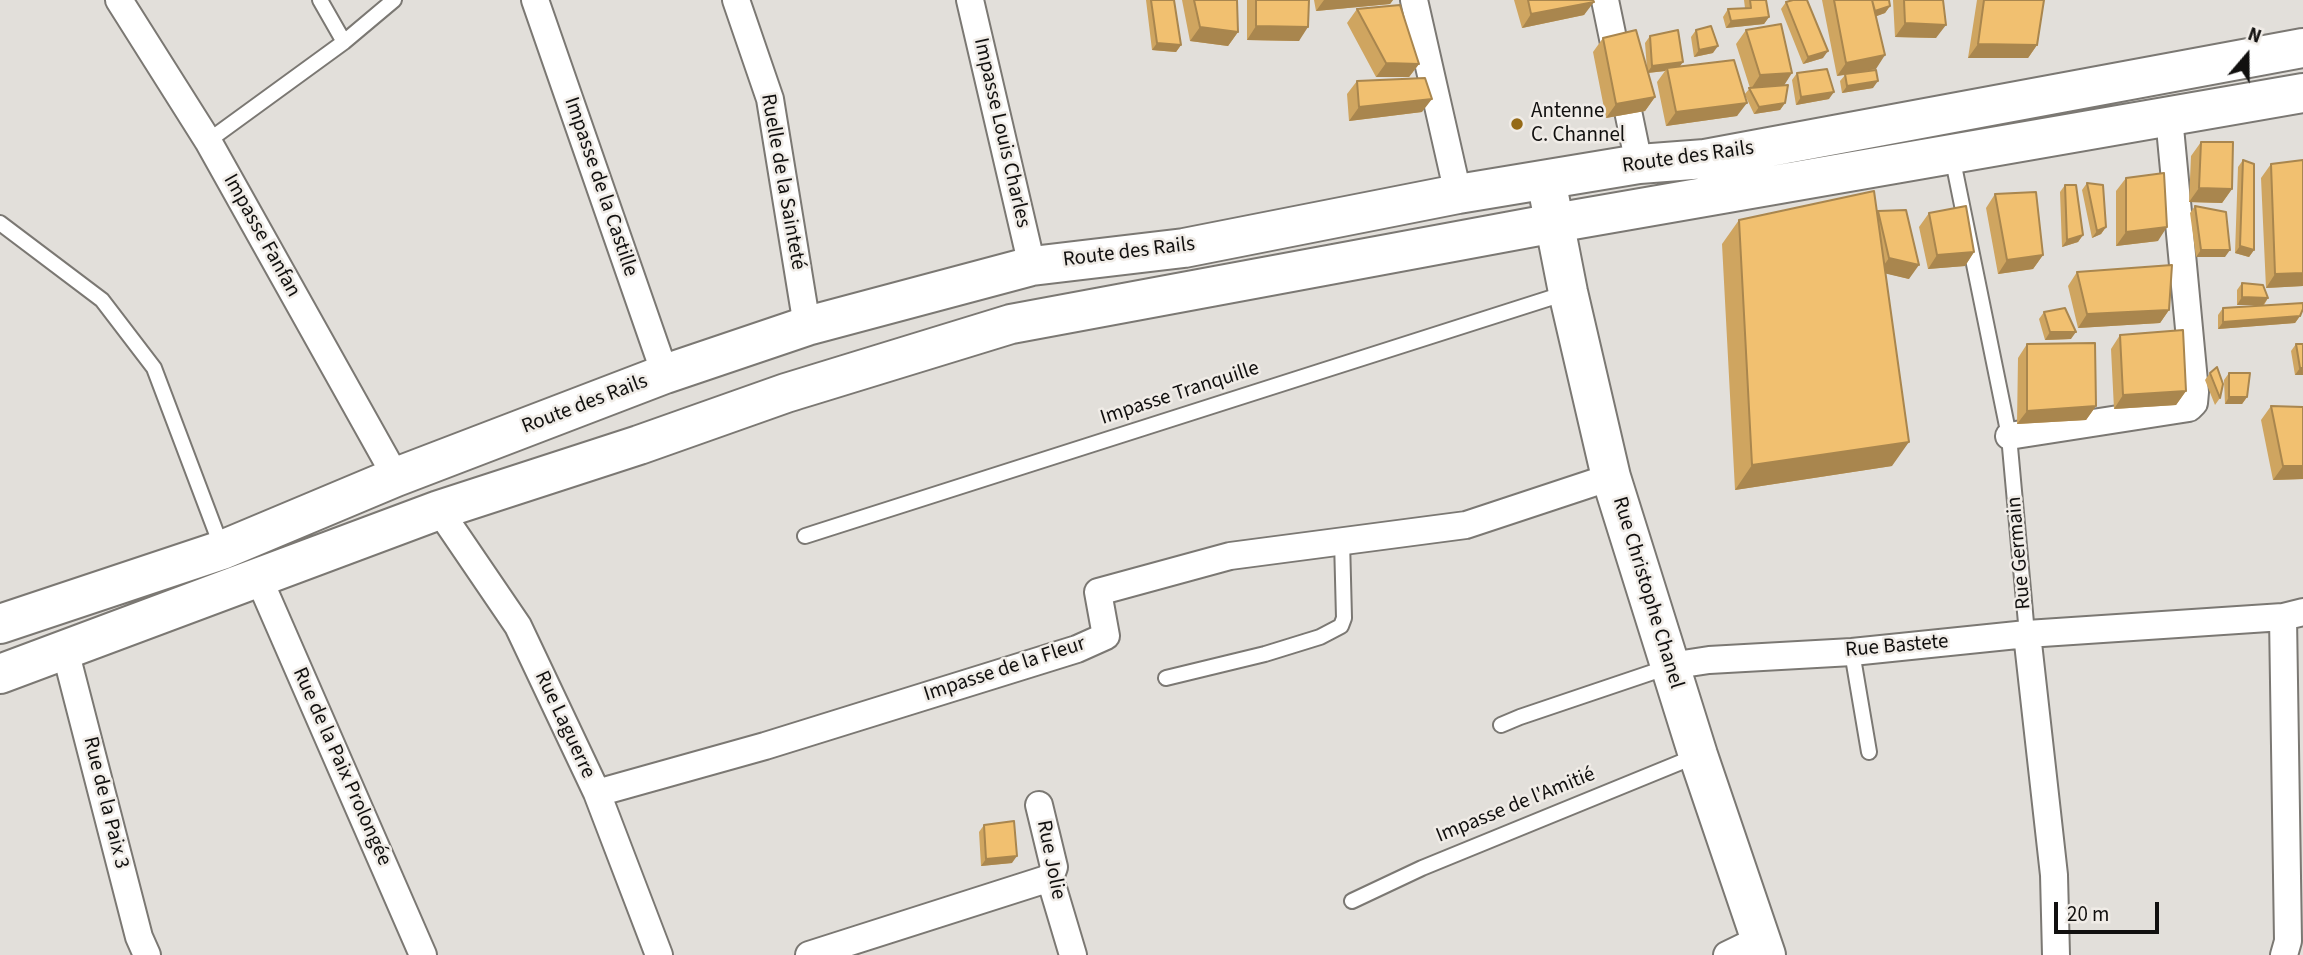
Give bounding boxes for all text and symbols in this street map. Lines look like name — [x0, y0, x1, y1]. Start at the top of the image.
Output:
north arrow — [2212, 21, 2282, 91]
text: N — [2244, 21, 2265, 51]
street label: Impasse Louis Charles — [967, 36, 1035, 230]
street label: Ruelle de la Sainteté — [754, 92, 810, 272]
street label: Impasse de la Castille — [558, 94, 642, 280]
place label: Antenne C. Channel — [1531, 99, 1625, 149]
marker: Antenne C. Channel — [1509, 116, 1525, 132]
street label: Route des Rails — [1620, 136, 1756, 180]
street label: Impasse Fanfan — [217, 170, 305, 302]
street label: Route des Rails — [1062, 232, 1196, 274]
street label: Impasse Tranquille — [1097, 356, 1263, 432]
street label: Route des Rails — [518, 369, 652, 441]
street label: Rue Christophe Chanel — [1606, 494, 1688, 692]
street label: Rue Germain — [2003, 495, 2037, 611]
street label: Rue Bastete — [1844, 630, 1950, 664]
street label: Impasse de la Fleur — [921, 632, 1089, 708]
street label: Rue de la Paix Prolongée — [286, 664, 396, 870]
street label: Rue Laguerre — [528, 667, 600, 783]
street label: Rue de la Paix 3 — [76, 734, 134, 872]
street label: Impasse de l'Amitié — [1433, 763, 1599, 849]
street label: Rue Jolie — [1030, 818, 1070, 902]
scale bar — [2058, 888, 2163, 932]
text: 20 m — [2067, 899, 2109, 929]

